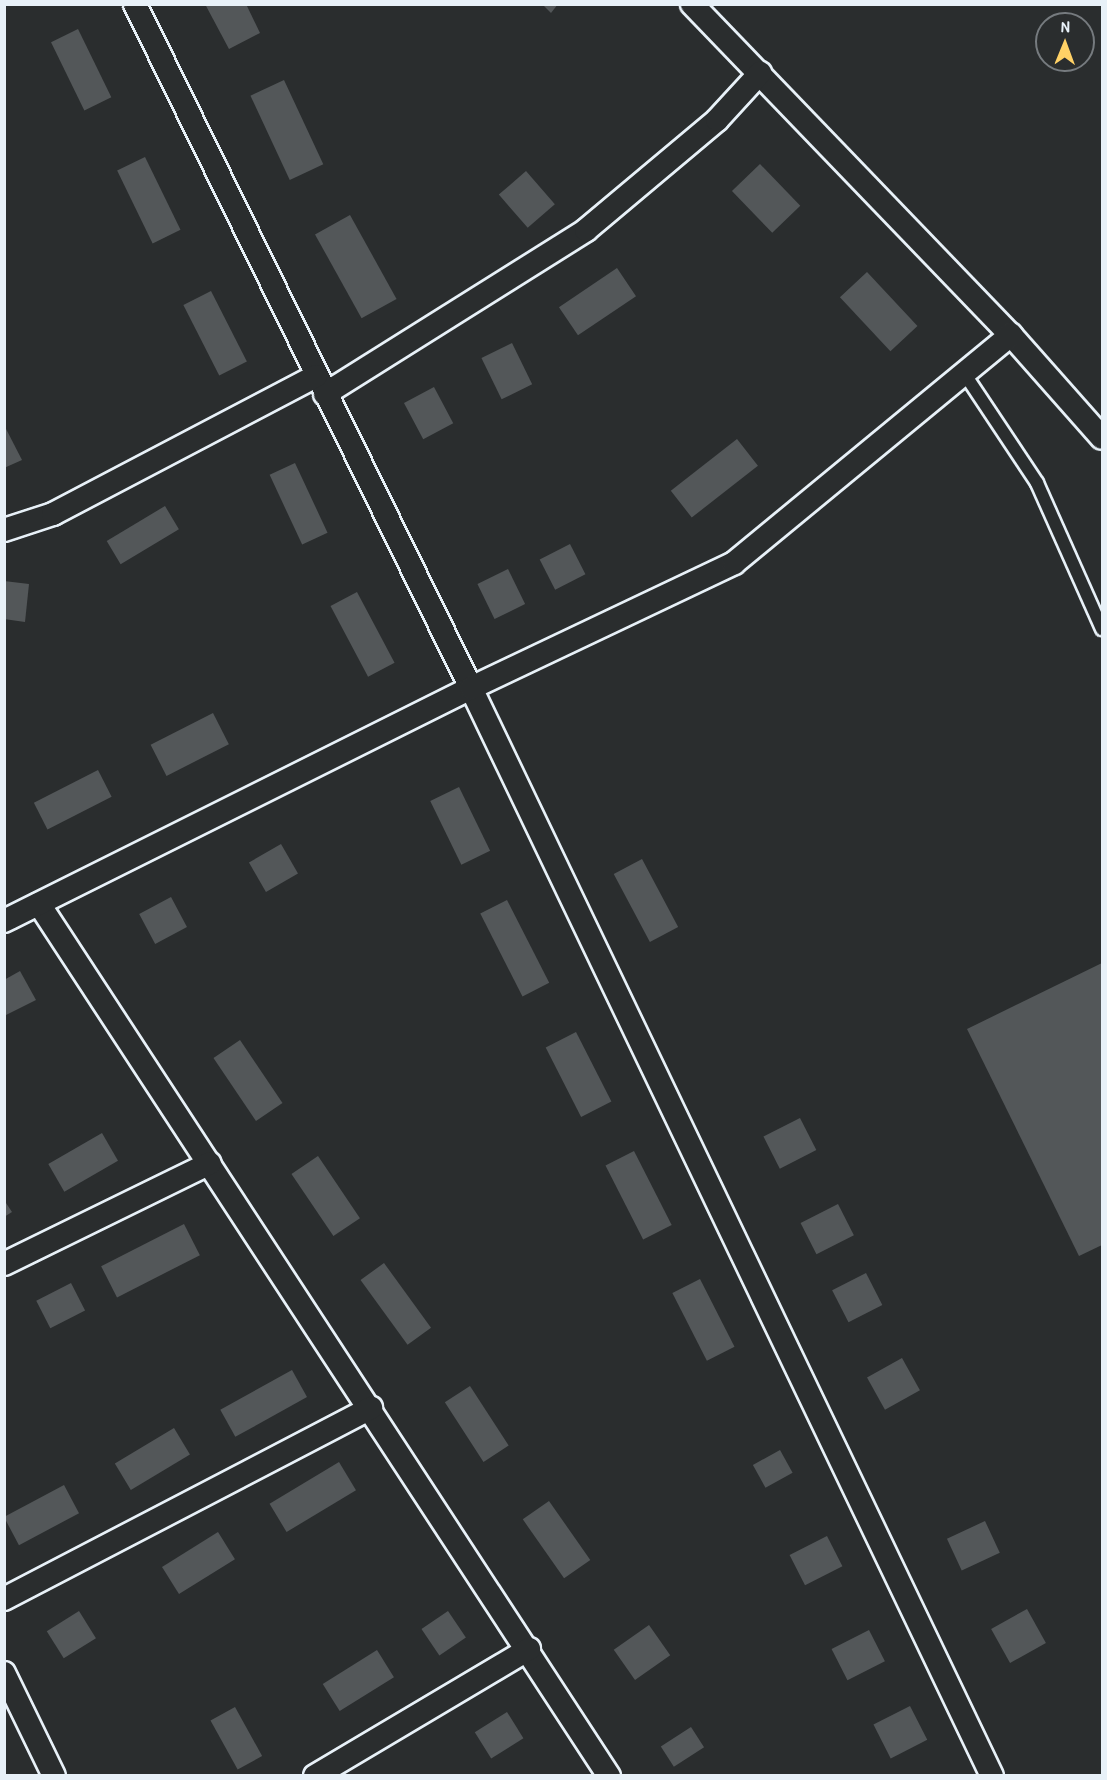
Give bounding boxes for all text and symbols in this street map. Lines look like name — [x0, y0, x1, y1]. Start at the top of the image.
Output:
north arrow — [1035, 12, 1095, 72]
text: N — [1061, 15, 1070, 37]

